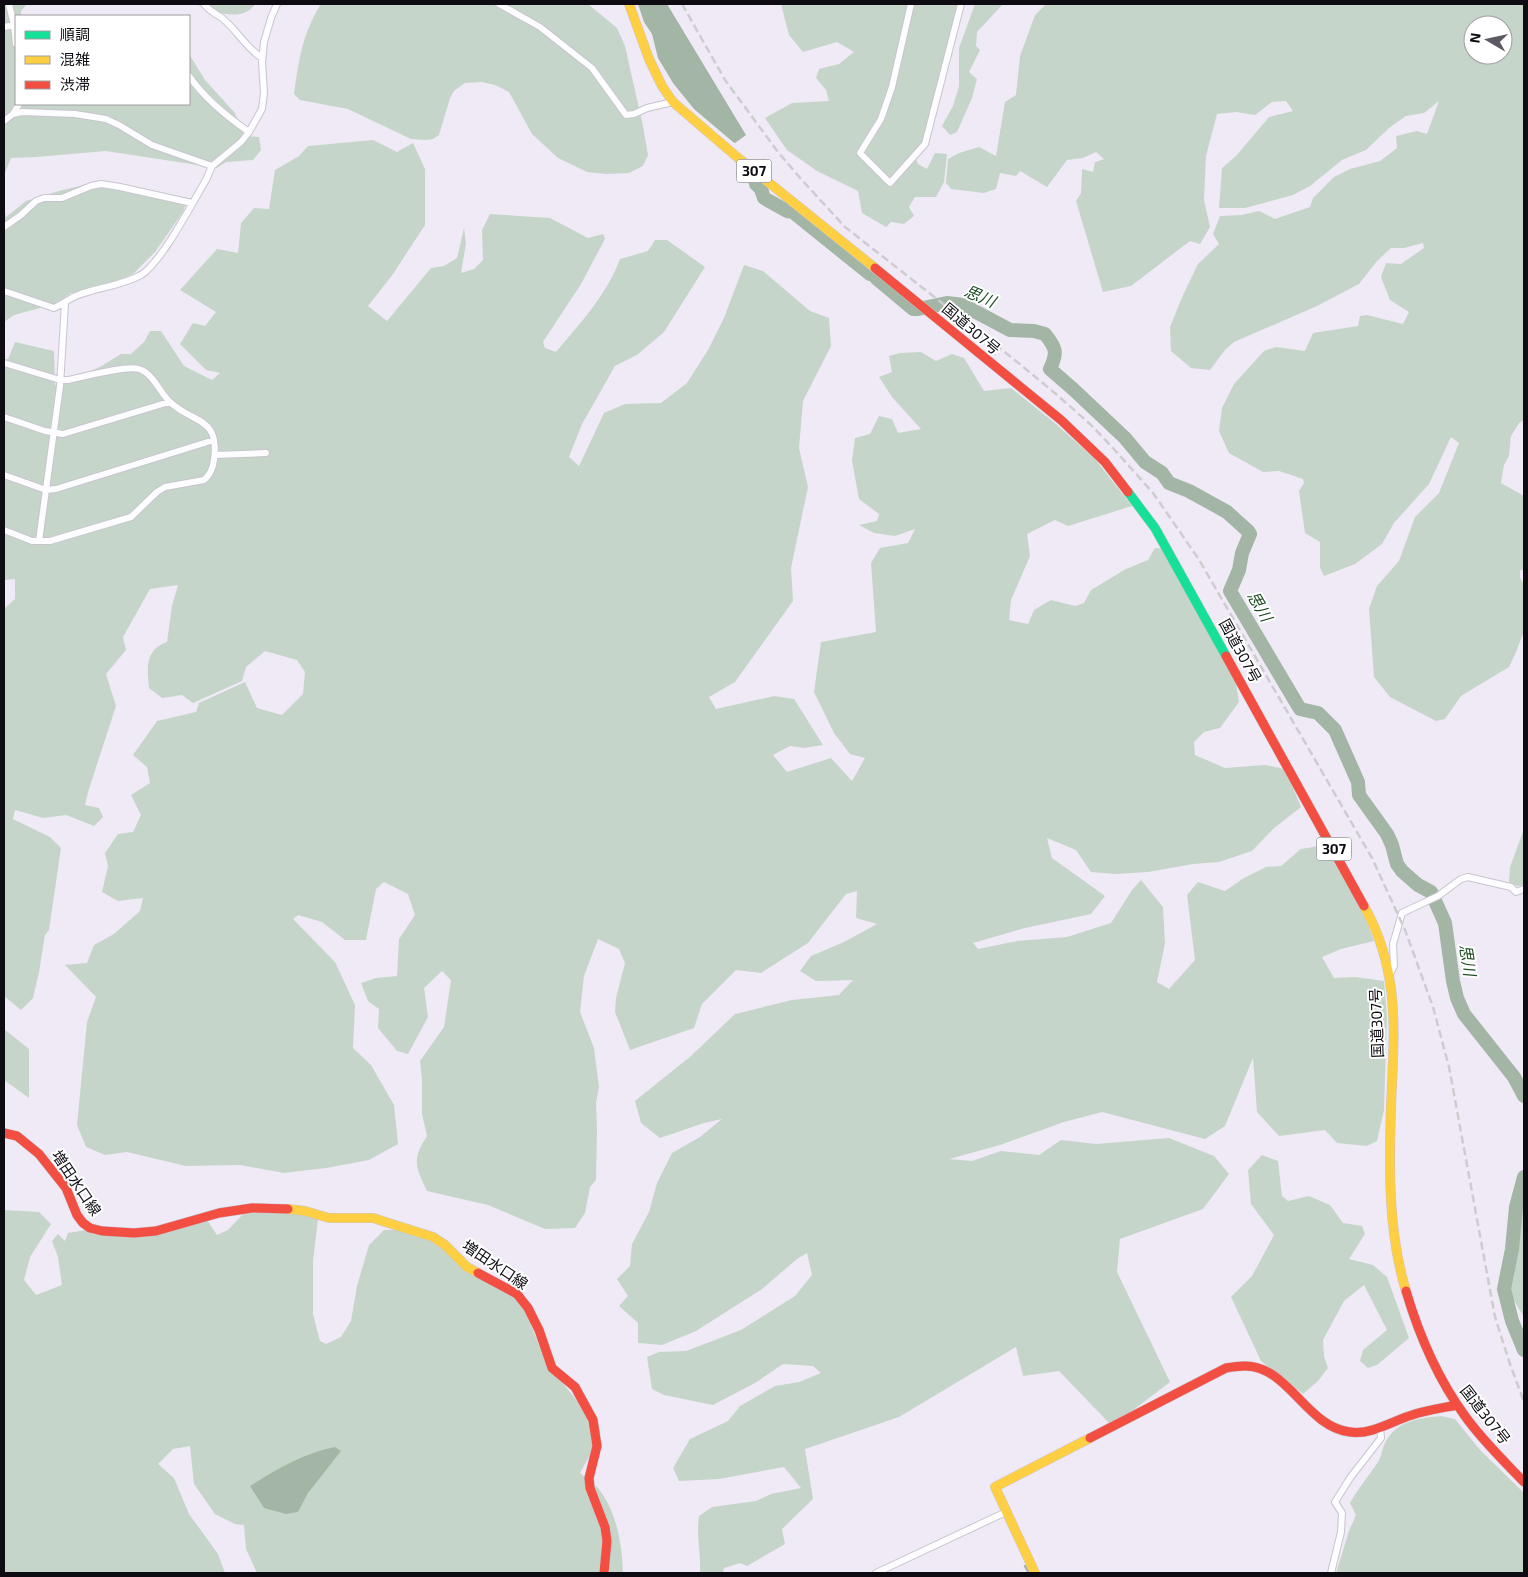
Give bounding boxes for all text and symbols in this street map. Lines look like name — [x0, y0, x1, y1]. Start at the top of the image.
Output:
legend — [15, 15, 190, 105]
north arrow — [1463, 15, 1513, 65]
text: 順調 — [60, 25, 90, 43]
text: N — [1465, 32, 1484, 44]
text: 混雑 — [60, 50, 90, 68]
text: 渋滞 — [60, 75, 90, 93]
road number: 307 — [736, 160, 772, 182]
water label: 思川 — [962, 281, 1000, 311]
street label: 国道307号 — [939, 299, 1004, 358]
water label: 思川 — [1244, 587, 1278, 626]
street label: 国道307号 — [1216, 616, 1266, 686]
road number: 307 — [1316, 838, 1352, 861]
water label: 思川 — [1457, 943, 1481, 979]
street label: 国道307号 — [1366, 988, 1386, 1058]
street label: 増田水口線 — [48, 1146, 105, 1219]
street label: 増田水口線 — [459, 1236, 532, 1293]
street label: 国道307号 — [1457, 1381, 1514, 1448]

